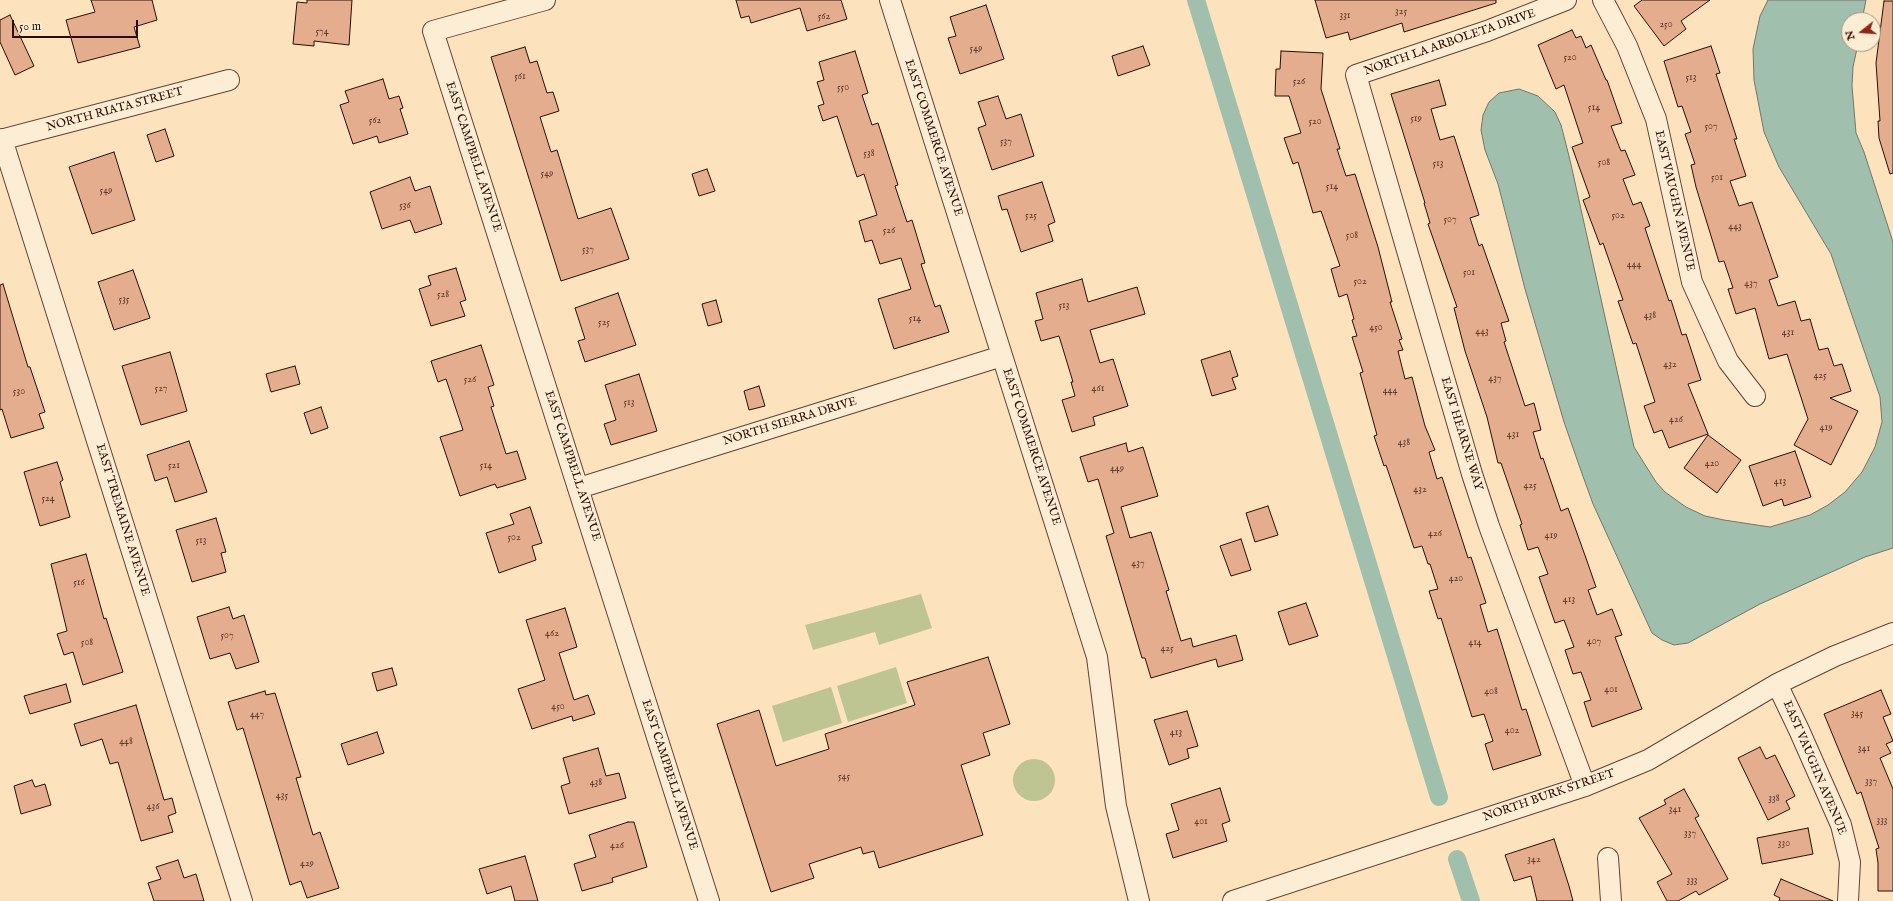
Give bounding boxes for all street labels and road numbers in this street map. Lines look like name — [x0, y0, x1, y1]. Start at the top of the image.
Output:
street label: NORTH LA ARBOLETA DRIVE — [1362, 7, 1538, 79]
street label: EAST COMMERCE AVENUE — [901, 58, 965, 218]
street label: EAST CAMPBELL AVENUE — [442, 80, 504, 234]
street label: NORTH RIATA STREET — [45, 85, 185, 135]
street label: EAST VAUGHN AVENUE — [1651, 129, 1697, 273]
street label: EAST COMMERCE AVENUE — [999, 367, 1063, 527]
street label: EAST HEARNE WAY — [1437, 375, 1485, 493]
street label: EAST CAMPBELL AVENUE — [541, 389, 603, 543]
street label: NORTH SIERRA DRIVE — [721, 395, 859, 449]
street label: EAST TREMAINE AVENUE — [92, 442, 152, 598]
street label: EAST CAMPBELL AVENUE — [638, 698, 700, 852]
street label: EAST VAUGHN AVENUE — [1779, 699, 1849, 837]
street label: NORTH BURK STREET — [1481, 767, 1617, 825]

